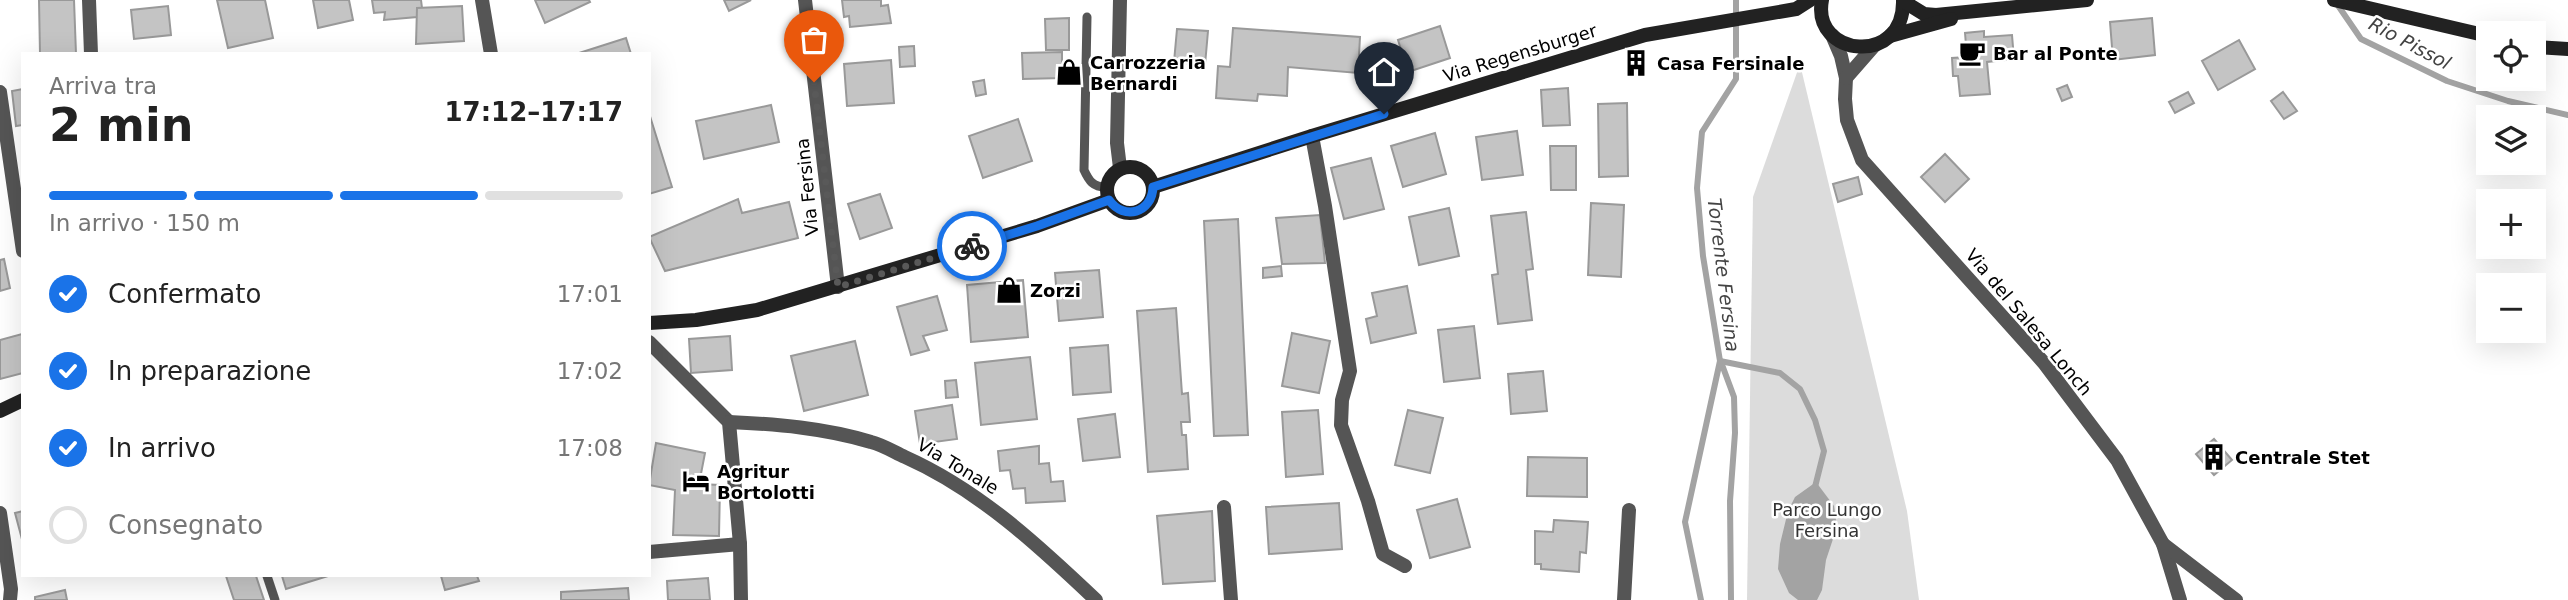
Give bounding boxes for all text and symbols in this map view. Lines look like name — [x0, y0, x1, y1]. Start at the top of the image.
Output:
pin — [784, 10, 844, 82]
water label: Rio Pissol — [2365, 12, 2455, 74]
street label: Via Regensburger — [1441, 19, 1600, 86]
icon: bag — [795, 21, 833, 59]
map controls — [2476, 21, 2546, 343]
button: locate — [2476, 21, 2546, 91]
cafe icon: Bar al Ponte — [1957, 38, 1987, 68]
pin — [1354, 42, 1414, 114]
place label: Bar al Ponte — [1993, 43, 2118, 64]
building icon: Casa Fersinale — [1621, 48, 1651, 78]
place label: Carrozzeria Bernardi — [1090, 52, 1206, 94]
icon: home — [1365, 53, 1403, 91]
place label: Casa Fersinale — [1657, 53, 1804, 74]
shop icon: Carrozzeria Bernardi — [1054, 57, 1084, 87]
text: Arriva tra — [49, 73, 157, 99]
text: 17:12–17:17 — [444, 97, 623, 127]
text: 2 min — [49, 98, 193, 152]
button: layers — [2476, 105, 2546, 175]
street label: Via Fersina — [791, 137, 823, 237]
button: + — [2476, 189, 2546, 259]
water label: Torrente Fersina — [1704, 197, 1744, 353]
text: In arrivo · 150 m — [49, 210, 240, 236]
courier — [937, 211, 1007, 281]
icon: bike — [953, 227, 991, 265]
street label: Via del Salesa Lonch — [1961, 244, 2097, 400]
button: − — [2476, 273, 2546, 343]
icon: check — [49, 275, 87, 313]
shop icon: Zorzi — [994, 275, 1024, 305]
text: Confermato — [108, 279, 261, 309]
place label: Zorzi — [1030, 280, 1081, 301]
text: 17:01 — [557, 281, 623, 307]
icon: check — [49, 352, 87, 390]
text: In preparazione — [108, 356, 311, 386]
text: 17:02 — [557, 358, 623, 384]
icon: check — [49, 429, 87, 467]
text: In arrivo — [108, 433, 216, 463]
street label: Via Tonale — [914, 434, 1002, 498]
text: 17:08 — [557, 435, 623, 461]
building icon: Centrale Stet — [2199, 442, 2229, 472]
place label: Centrale Stet — [2235, 447, 2370, 468]
place label: Agritur Bortolotti — [717, 461, 815, 503]
hotel icon: Agritur Bortolotti — [681, 466, 711, 496]
park label: Parco Lungo Fersina — [1772, 499, 1882, 541]
text: Consegnato — [108, 510, 263, 540]

